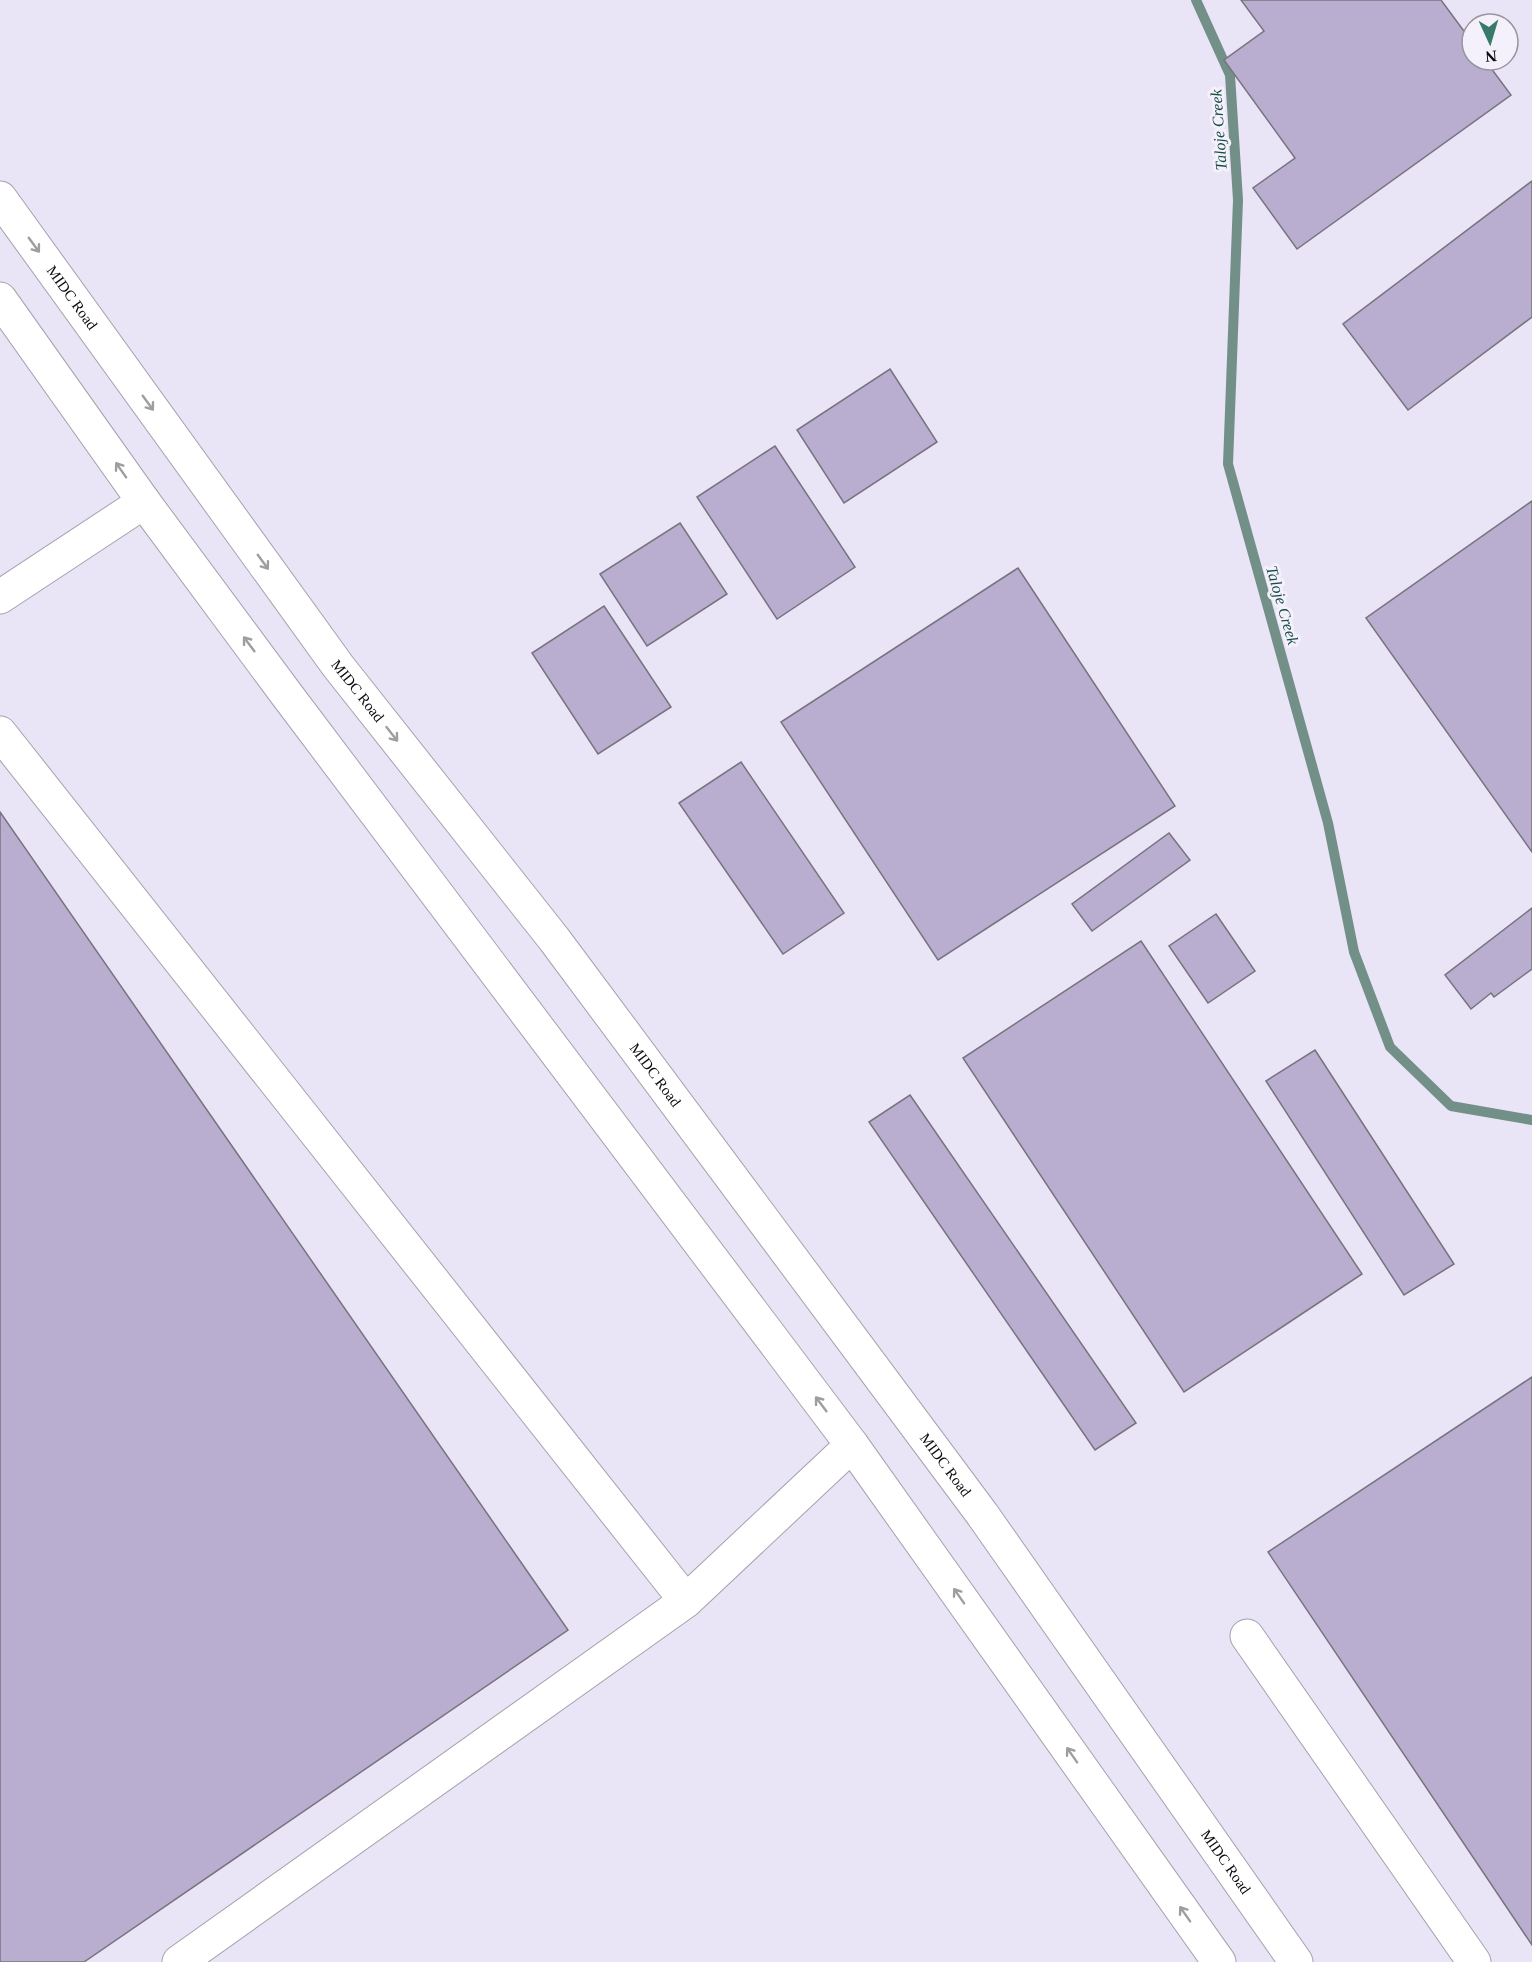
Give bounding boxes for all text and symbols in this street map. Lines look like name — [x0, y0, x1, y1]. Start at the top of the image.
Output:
north arrow — [1460, 12, 1520, 72]
text: N — [1484, 48, 1497, 65]
water label: Taloje Creek — [1207, 88, 1231, 171]
one-way arrow — [28, 237, 40, 253]
street label: MIDC Road — [44, 263, 101, 333]
one-way arrow — [142, 395, 155, 411]
one-way arrow — [115, 462, 127, 478]
one-way arrow — [256, 553, 269, 569]
water label: Taloje Creek — [1262, 564, 1302, 648]
one-way arrow — [243, 636, 255, 652]
street label: MIDC Road — [328, 657, 387, 725]
one-way arrow — [386, 726, 399, 742]
street label: MIDC Road — [627, 1040, 684, 1110]
one-way arrow — [815, 1396, 828, 1412]
street label: MIDC Road — [917, 1430, 974, 1500]
one-way arrow — [953, 1589, 965, 1605]
one-way arrow — [1066, 1748, 1078, 1764]
street label: MIDC Road — [1198, 1827, 1254, 1897]
one-way arrow — [1179, 1907, 1191, 1923]

